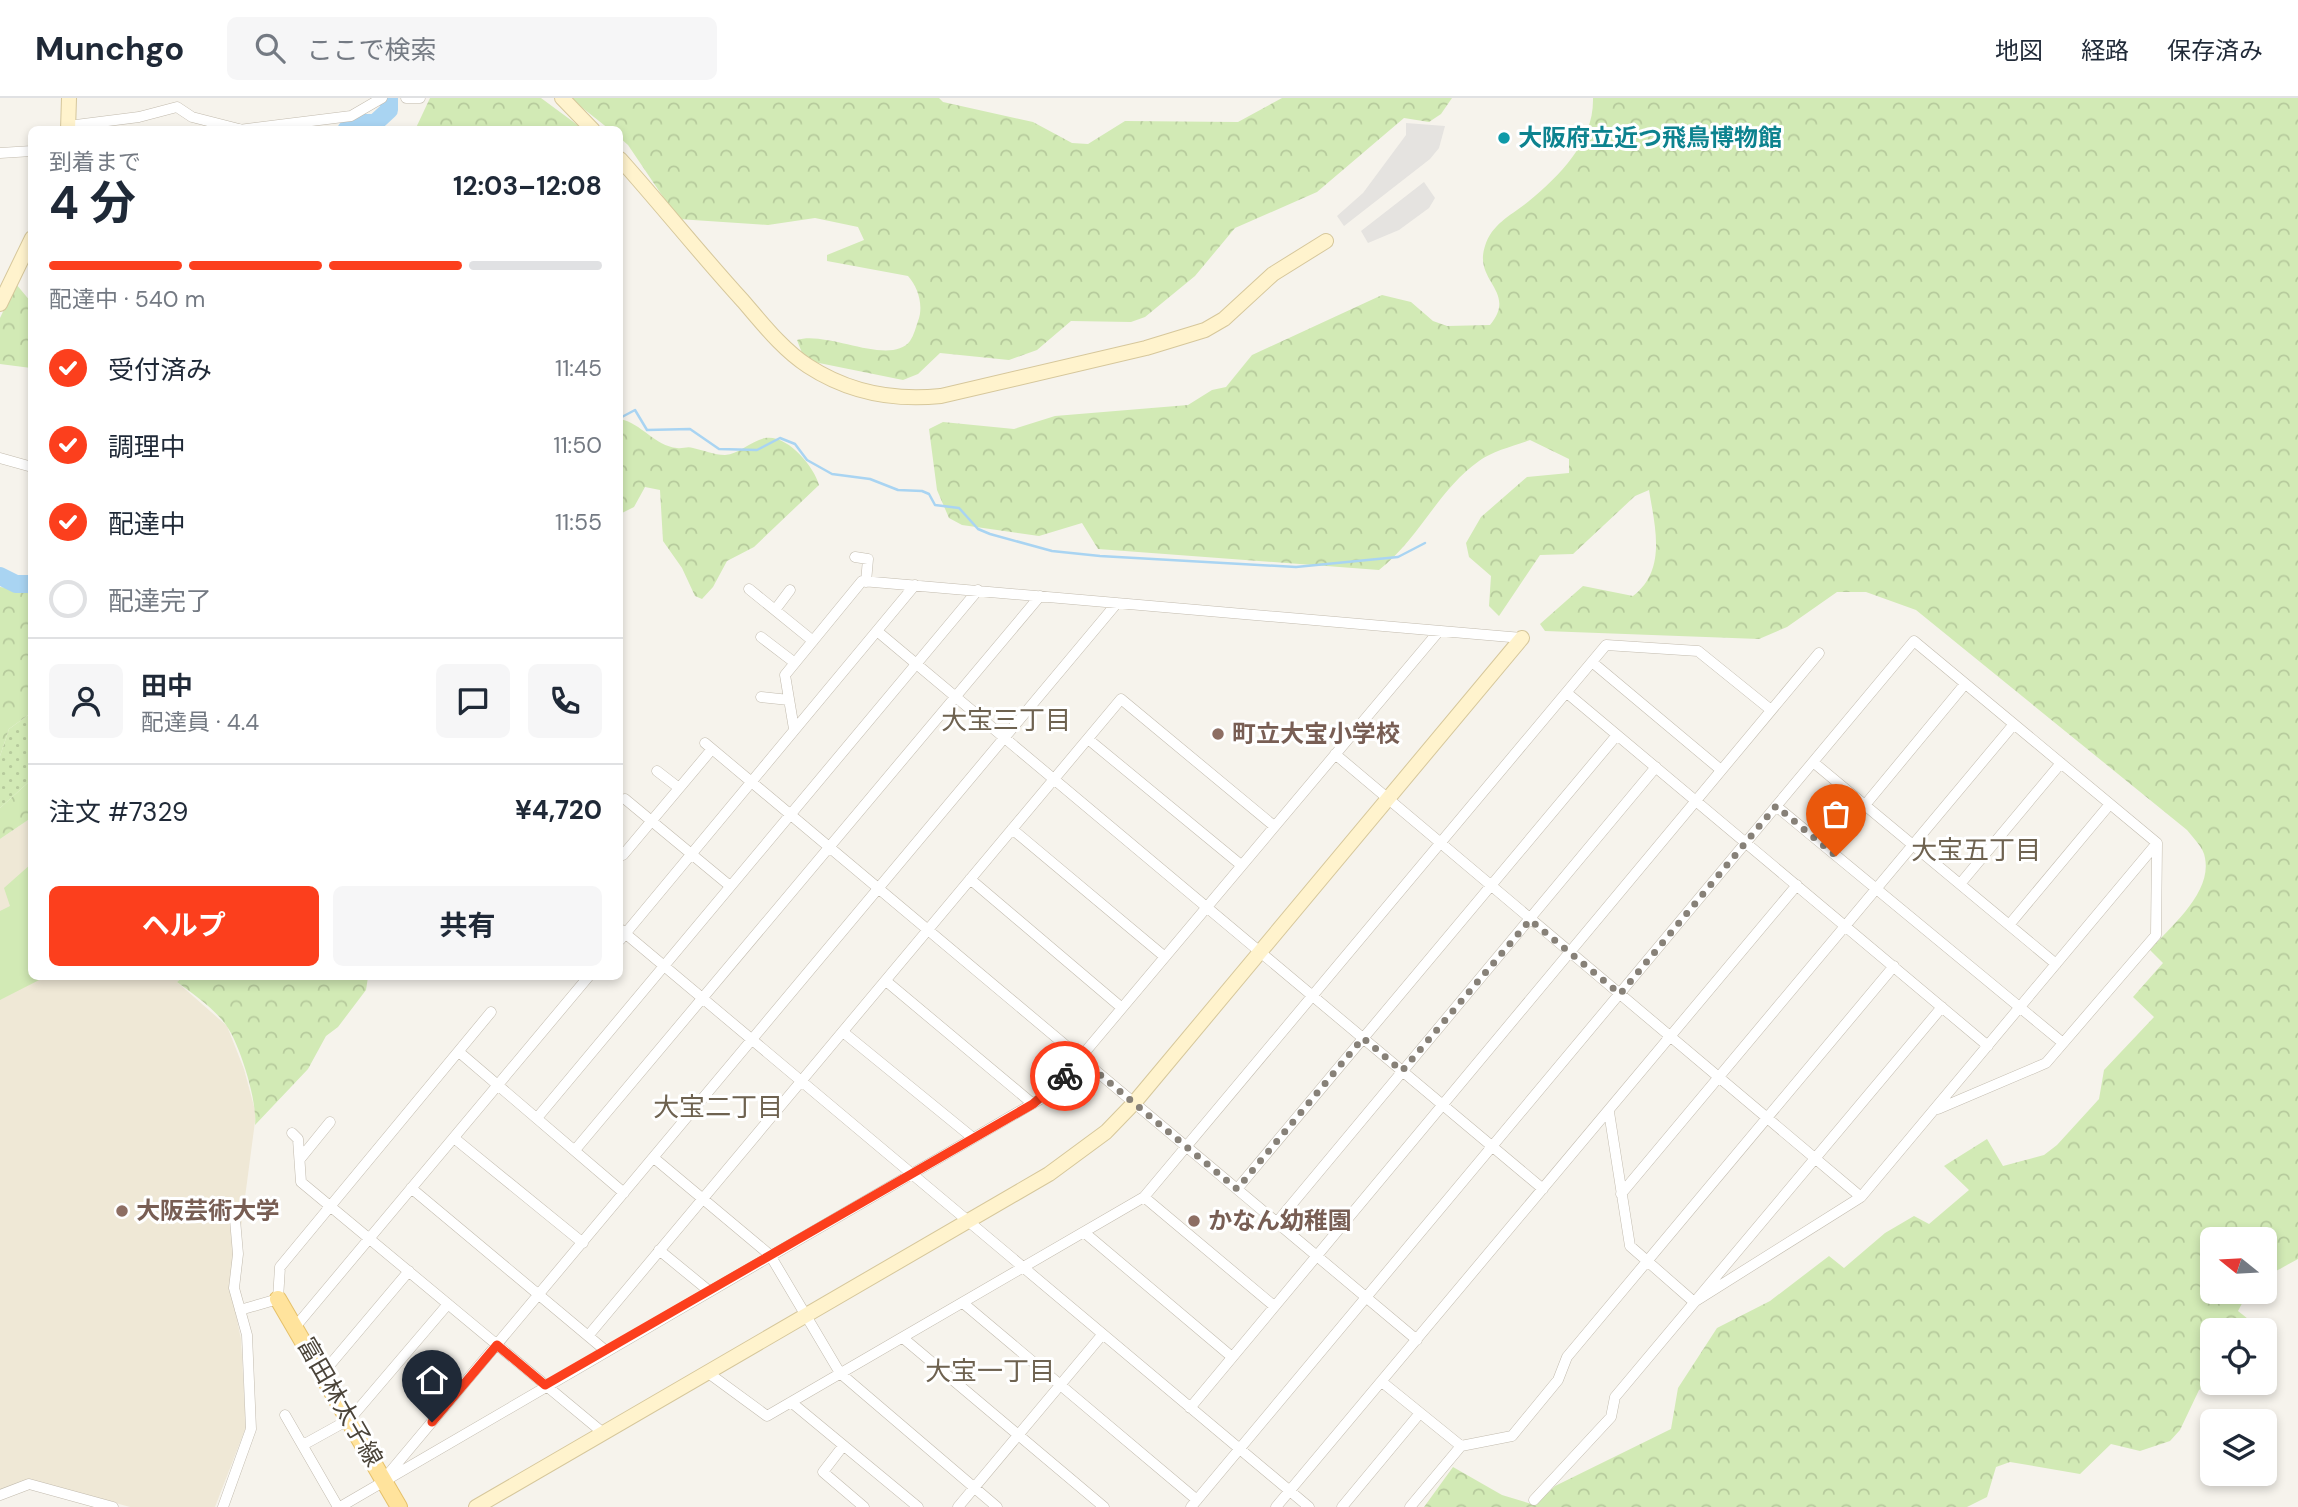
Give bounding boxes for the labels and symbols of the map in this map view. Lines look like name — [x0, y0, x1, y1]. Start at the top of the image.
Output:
place label: 大阪府立近つ飛鳥博物館 — [1518, 122, 1782, 153]
marker: 大阪府立近つ飛鳥博物館 — [1496, 130, 1512, 146]
district label: 大宝三丁目 — [941, 703, 1071, 737]
place label: 町立大宝小学校 — [1232, 718, 1400, 749]
marker: 町立大宝小学校 — [1210, 726, 1226, 742]
pin — [1806, 784, 1866, 856]
district label: 大宝五丁目 — [1911, 833, 2041, 867]
courier — [1030, 1041, 1100, 1111]
district label: 大宝二丁目 — [653, 1090, 783, 1124]
place label: 大阪芸術大学 — [136, 1195, 280, 1226]
marker: 大阪芸術大学 — [114, 1203, 130, 1219]
place label: かなん幼稚園 — [1208, 1205, 1352, 1236]
marker: かなん幼稚園 — [1186, 1213, 1202, 1229]
north arrow — [2200, 1227, 2277, 1304]
street label: 富田林太子線 — [291, 1332, 390, 1472]
pin — [402, 1350, 462, 1422]
district label: 大宝一丁目 — [925, 1354, 1055, 1388]

